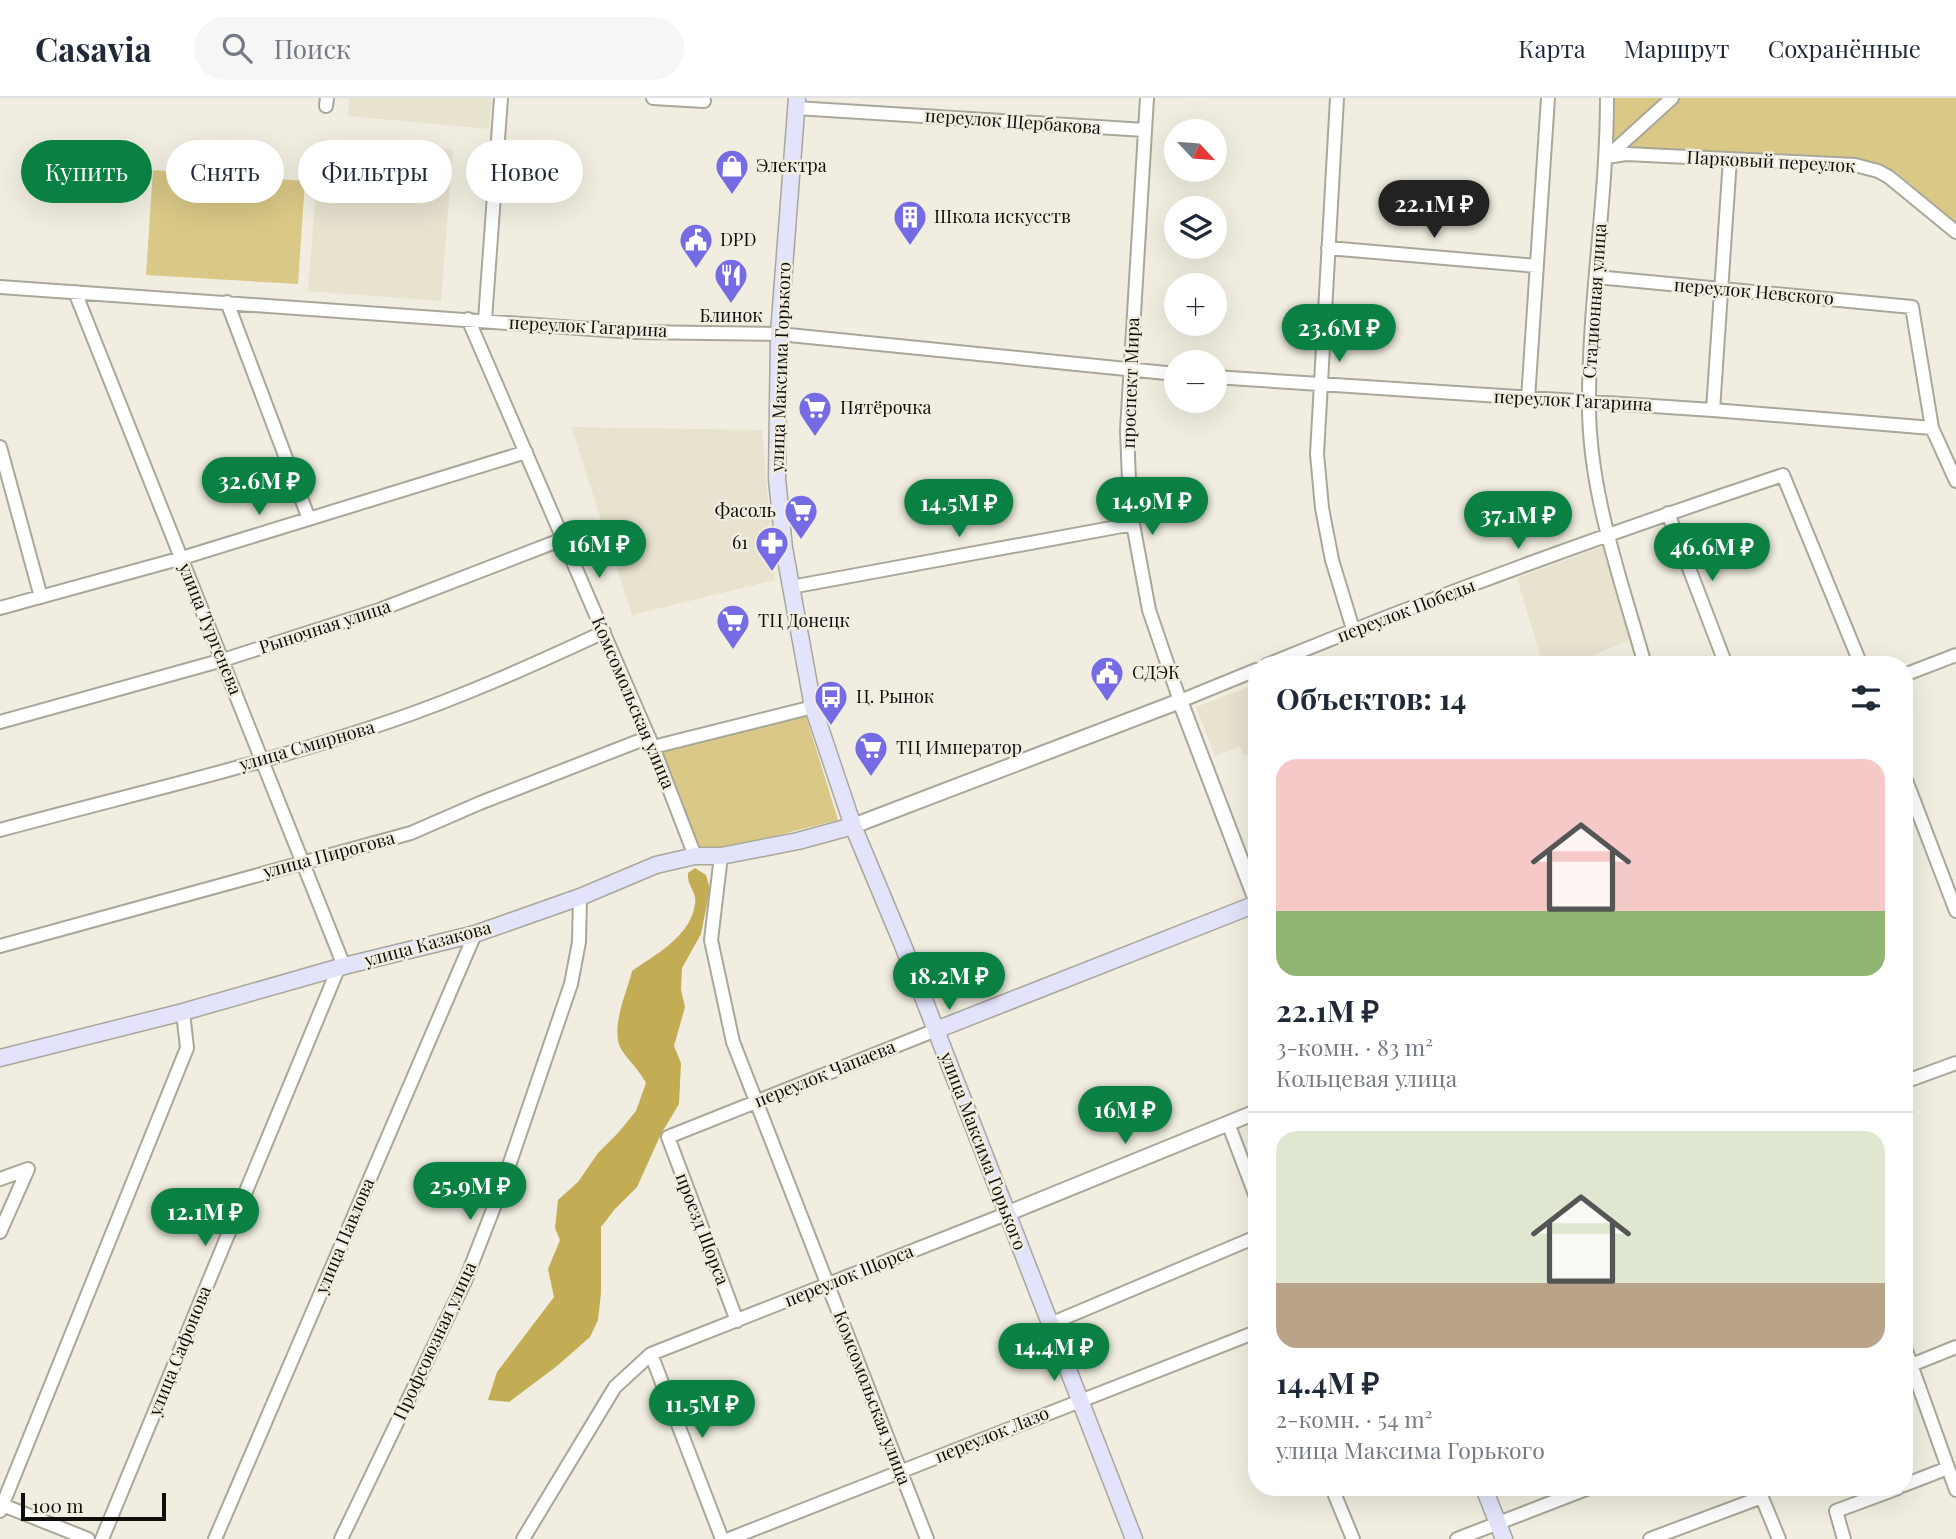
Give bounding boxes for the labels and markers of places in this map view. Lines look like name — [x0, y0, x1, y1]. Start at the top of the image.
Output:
shop icon: Электра — [713, 147, 751, 196]
place label: Электра — [756, 153, 827, 177]
pin: 22.1M ₽ — [1369, 180, 1499, 240]
building icon: Школа искусств — [891, 198, 929, 247]
place label: Школа искусств — [934, 204, 1071, 228]
public building icon: DPD — [677, 221, 715, 270]
place label: DPD — [720, 227, 756, 251]
restaurant icon: Блинок — [712, 256, 750, 305]
place label: Блинок — [699, 303, 763, 327]
pin: 23.6M ₽ — [1274, 304, 1404, 364]
supermarket icon: Пятёрочка — [796, 389, 834, 438]
place label: Пятёрочка — [840, 395, 931, 419]
pin: 32.6M ₽ — [194, 458, 324, 517]
pin: 14.9M ₽ — [1087, 478, 1217, 537]
pin: 14.5M ₽ — [894, 480, 1024, 539]
pin: 37.1M ₽ — [1453, 491, 1583, 551]
supermarket icon: Фасоль — [782, 492, 820, 541]
place label: Фасоль — [715, 498, 776, 522]
pin: 16M ₽ — [550, 520, 648, 580]
pharmacy icon: 61 — [753, 524, 791, 573]
pin: 46.6M ₽ — [1647, 524, 1777, 583]
place label: 61 — [732, 530, 748, 554]
supermarket icon: ТЦ Донецк — [714, 602, 752, 651]
place label: ТЦ Донецк — [758, 608, 850, 632]
public building icon: СДЭК — [1088, 654, 1126, 703]
place label: СДЭК — [1132, 660, 1180, 684]
bus stop icon: Ц. Рынок — [812, 678, 850, 727]
place label: Ц. Рынок — [856, 684, 934, 708]
supermarket icon: ТЦ Император — [852, 729, 890, 778]
place label: ТЦ Император — [896, 735, 1022, 759]
pin: 18.2M ₽ — [884, 953, 1014, 1012]
pin: 16M ₽ — [1076, 1086, 1174, 1146]
pin: 25.9M ₽ — [405, 1162, 535, 1222]
pin: 12.1M ₽ — [140, 1188, 270, 1248]
pin: 14.4M ₽ — [989, 1324, 1119, 1383]
pin: 11.5M ₽ — [637, 1380, 767, 1440]

